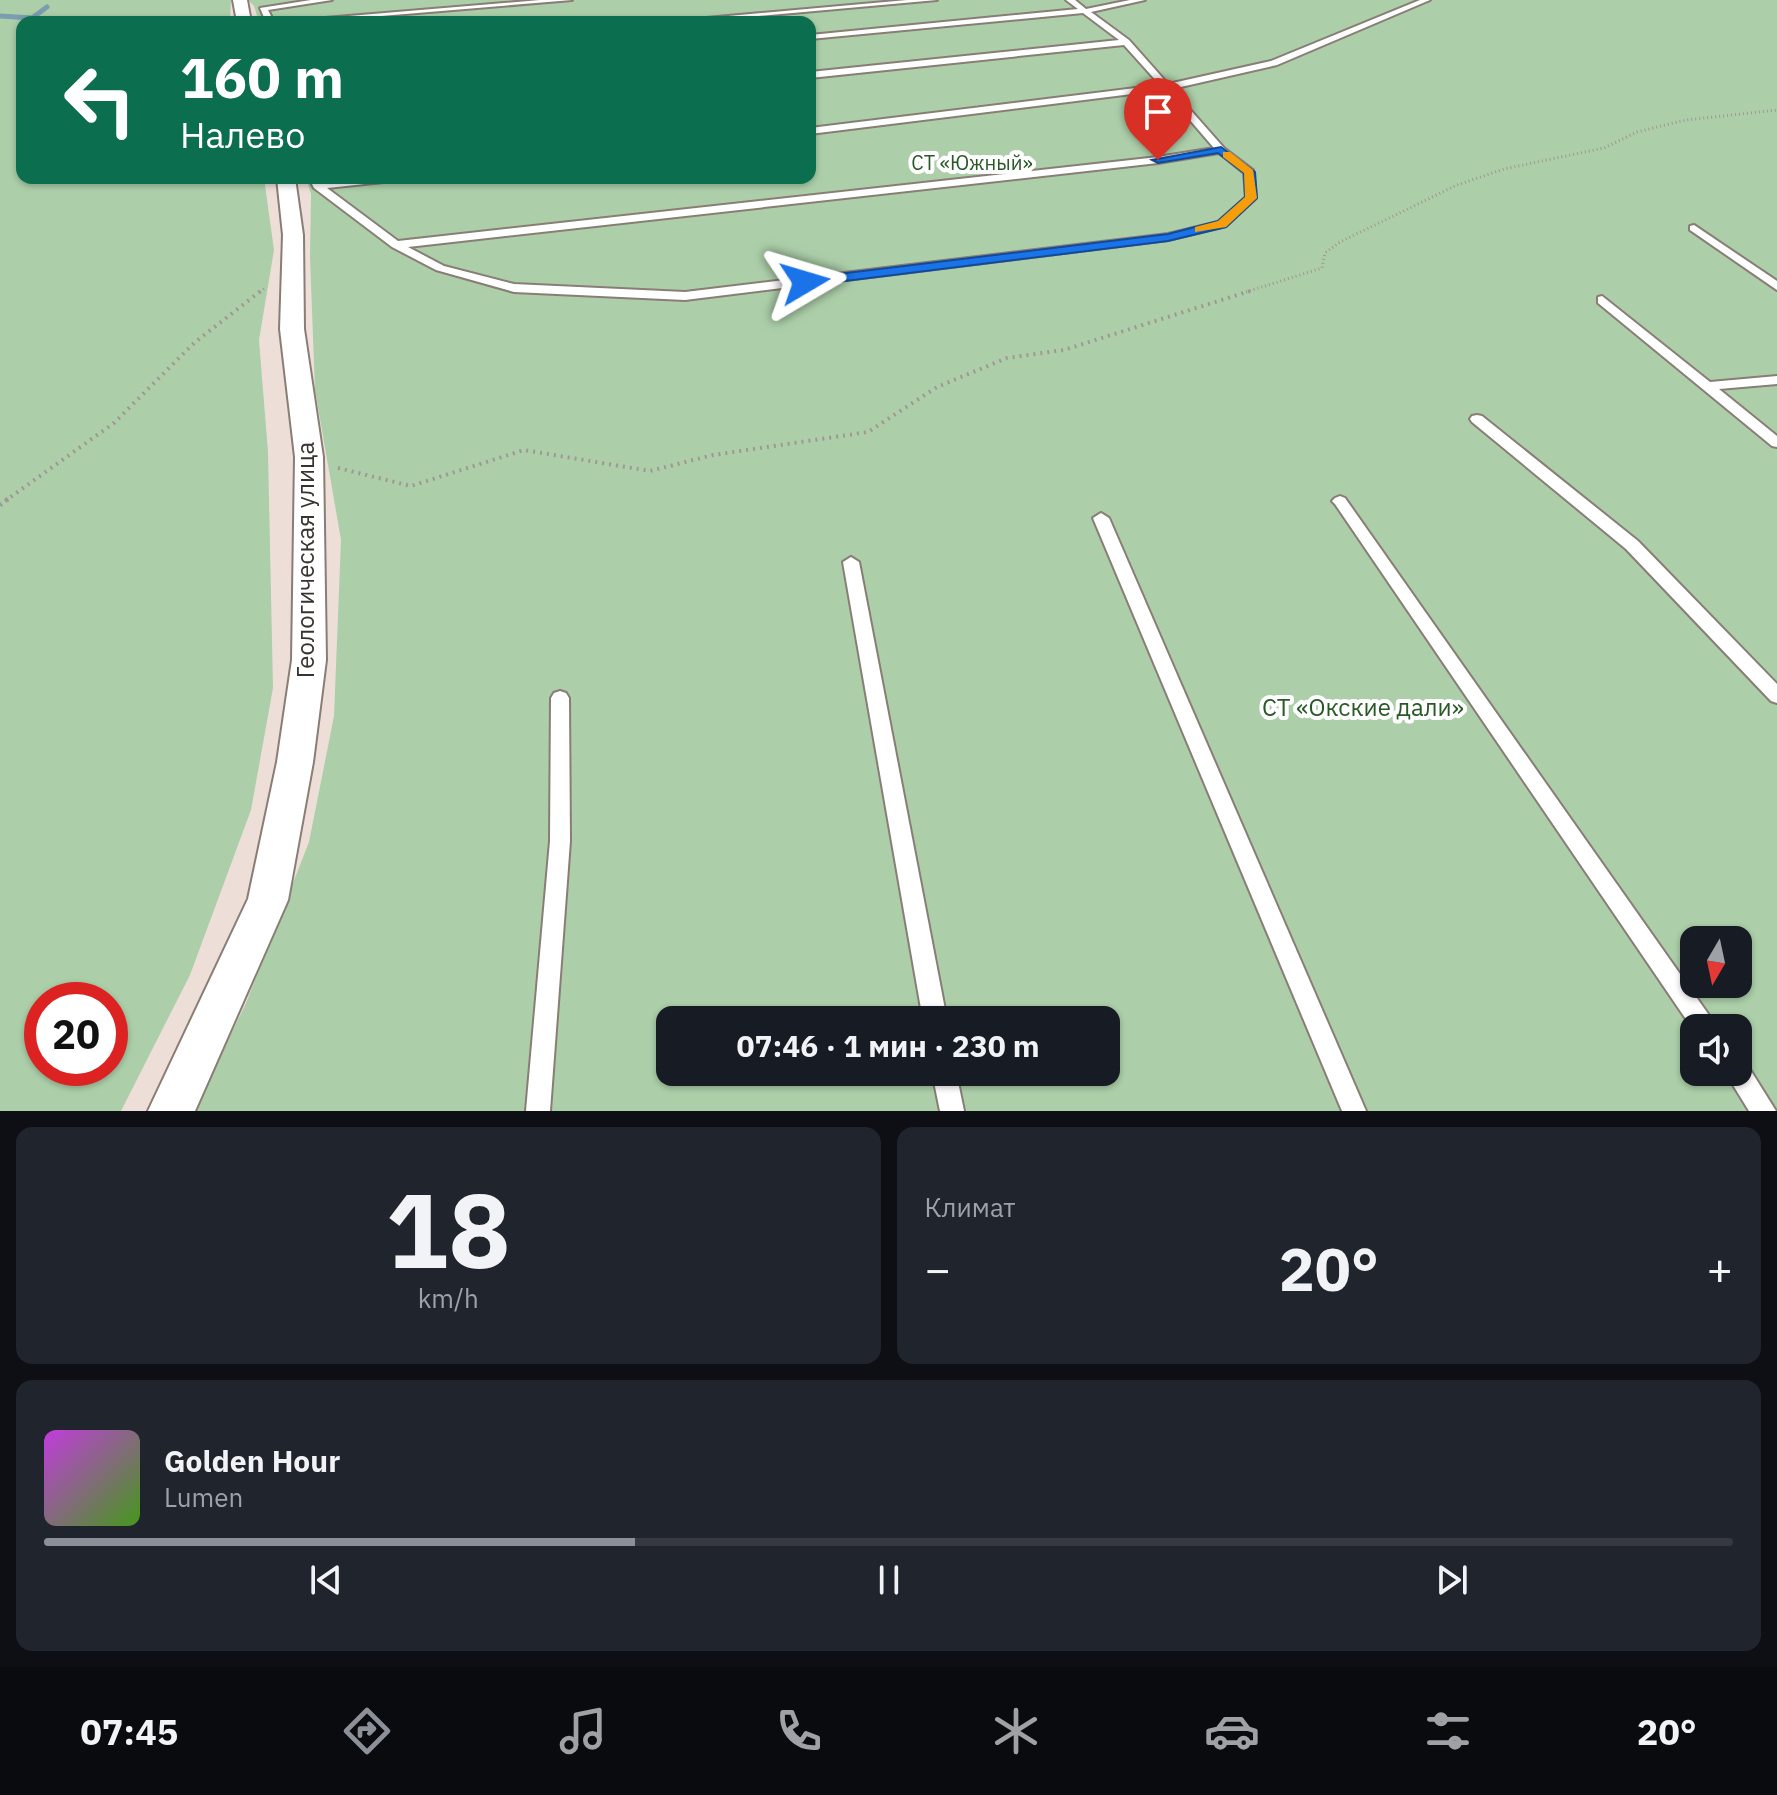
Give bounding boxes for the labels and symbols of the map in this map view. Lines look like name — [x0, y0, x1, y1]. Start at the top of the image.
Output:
pin — [1124, 78, 1192, 160]
park label: СТ «Южный» — [911, 149, 1033, 176]
position arrow — [763, 240, 847, 324]
street label: Геологическая улица — [289, 442, 321, 678]
park label: СТ «Окские дали» — [1262, 691, 1464, 723]
north arrow — [1680, 926, 1752, 998]
speed limit sign: 20 — [24, 982, 128, 1086]

